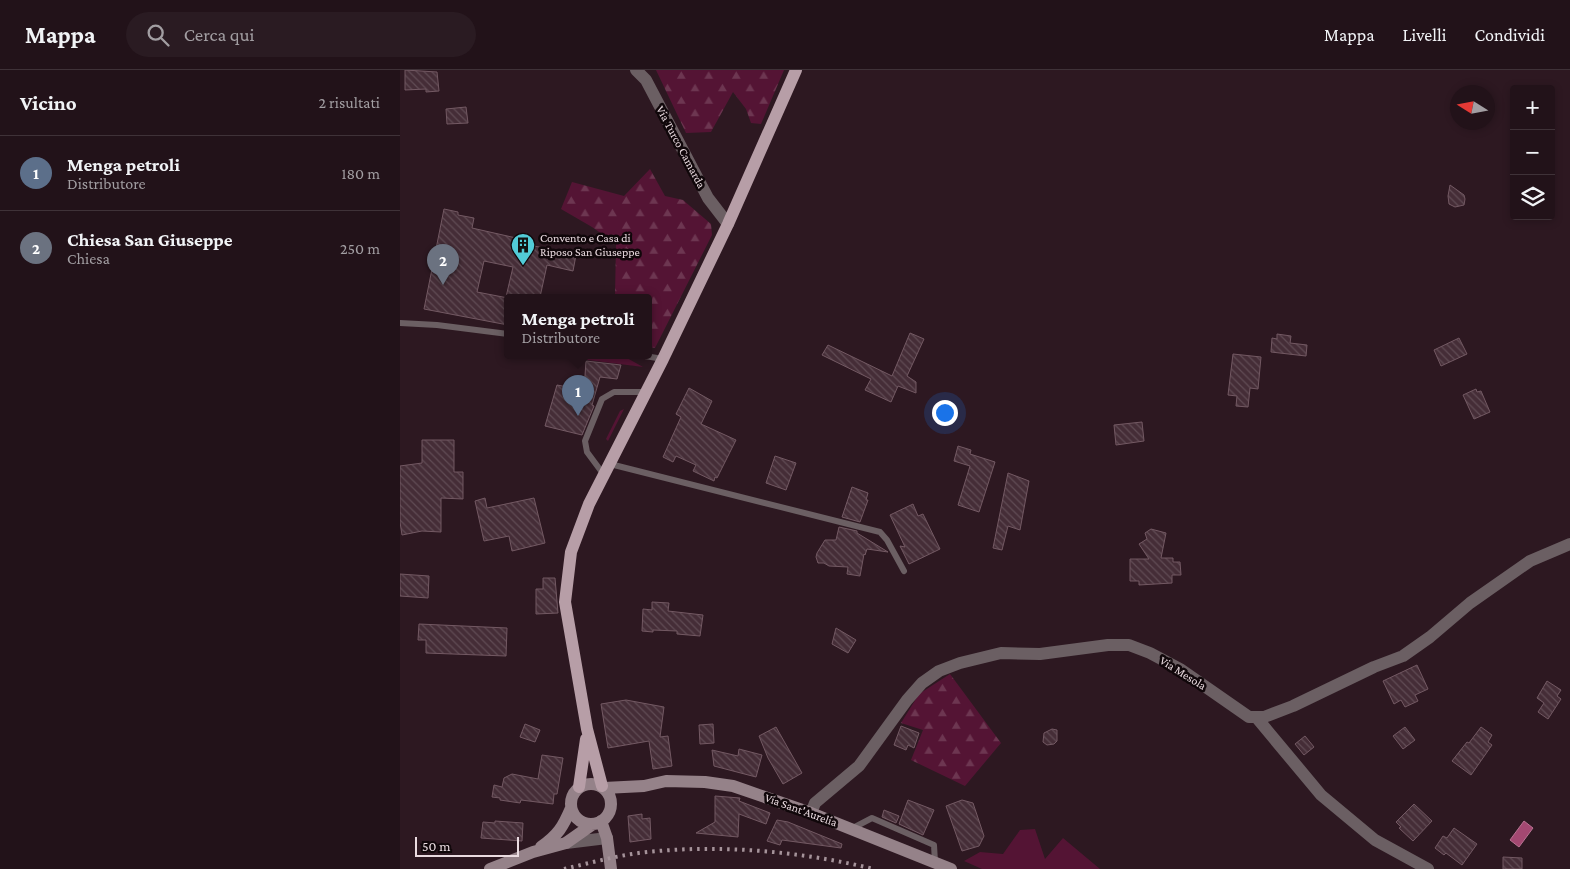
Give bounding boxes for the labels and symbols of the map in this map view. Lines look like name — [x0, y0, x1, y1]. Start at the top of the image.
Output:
north arrow — [1450, 85, 1495, 130]
street label: Via Turco Camarda — [653, 103, 709, 191]
place label: Convento e Casa di Riposo San Giuseppe — [540, 231, 640, 259]
building icon: Convento e Casa di Riposo San Giuseppe — [510, 232, 536, 266]
pin: 2 — [427, 244, 459, 285]
pin: 1 — [562, 375, 594, 416]
your location — [932, 400, 958, 426]
street label: Via Mesola — [1157, 653, 1209, 693]
street label: Via Sant'Aurelia — [763, 790, 840, 830]
scale bar — [415, 834, 519, 857]

